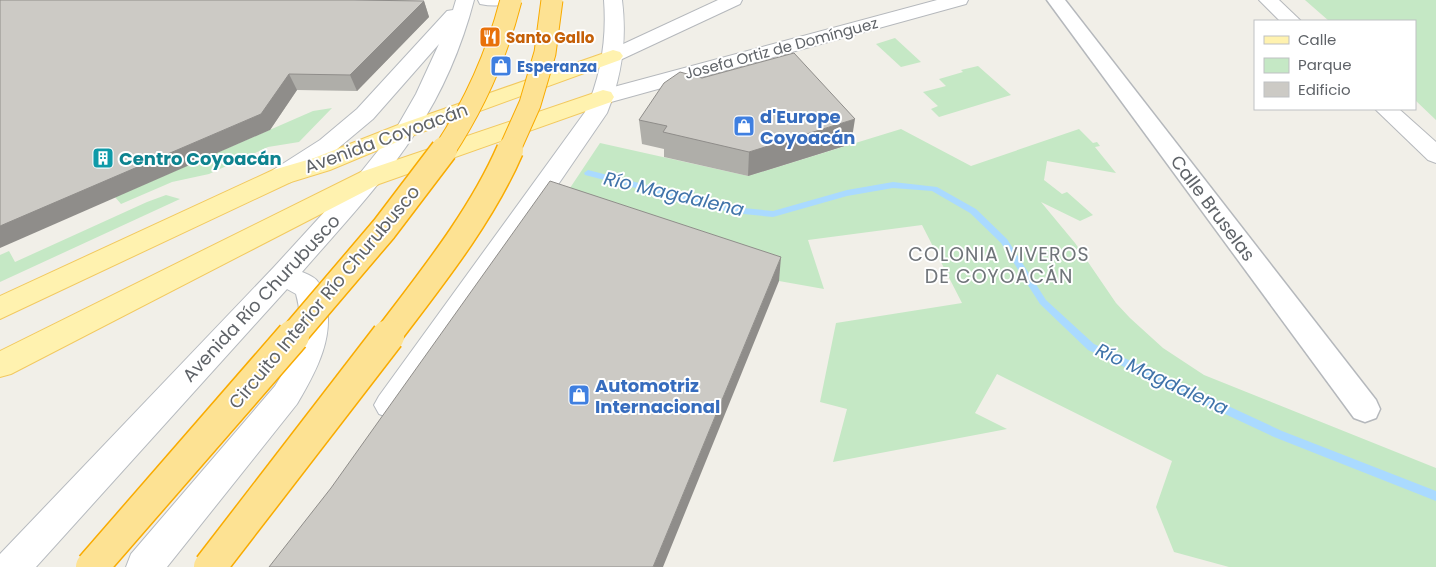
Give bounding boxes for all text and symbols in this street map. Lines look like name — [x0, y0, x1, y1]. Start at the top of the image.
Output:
street label: Josefa Ortiz de Domínguez — [682, 12, 880, 84]
legend — [1254, 20, 1416, 110]
restaurant icon: Santo Gallo — [478, 25, 502, 49]
place label: Santo Gallo — [506, 27, 595, 48]
text: Calle — [1298, 29, 1336, 50]
shop icon: Esperanza — [489, 54, 513, 78]
text: Parque — [1298, 54, 1351, 75]
place label: Esperanza — [517, 56, 597, 77]
text: Edificio — [1298, 79, 1351, 100]
street label: Avenida Coyoacán — [301, 97, 471, 179]
place label: d'Europe Coyoacán — [760, 104, 856, 150]
shop icon: d'Europe Coyoacán — [732, 114, 756, 138]
building icon: Centro Coyoacán — [91, 146, 115, 170]
place label: Centro Coyoacán — [119, 146, 282, 171]
street label: Calle Bruselas — [1165, 150, 1261, 266]
water label: Río Magdalena — [601, 165, 747, 223]
street label: Circuito Interior Río Churubusco — [223, 180, 425, 414]
street label: Avenida Río Churubusco — [177, 209, 345, 387]
district label: COLONIA VIVEROS DE COYOACÁN — [908, 241, 1090, 290]
water label: Río Magdalena — [1091, 336, 1233, 422]
place label: Automotriz Internacional — [595, 373, 720, 419]
shop icon: Automotriz Internacional — [567, 383, 591, 407]

